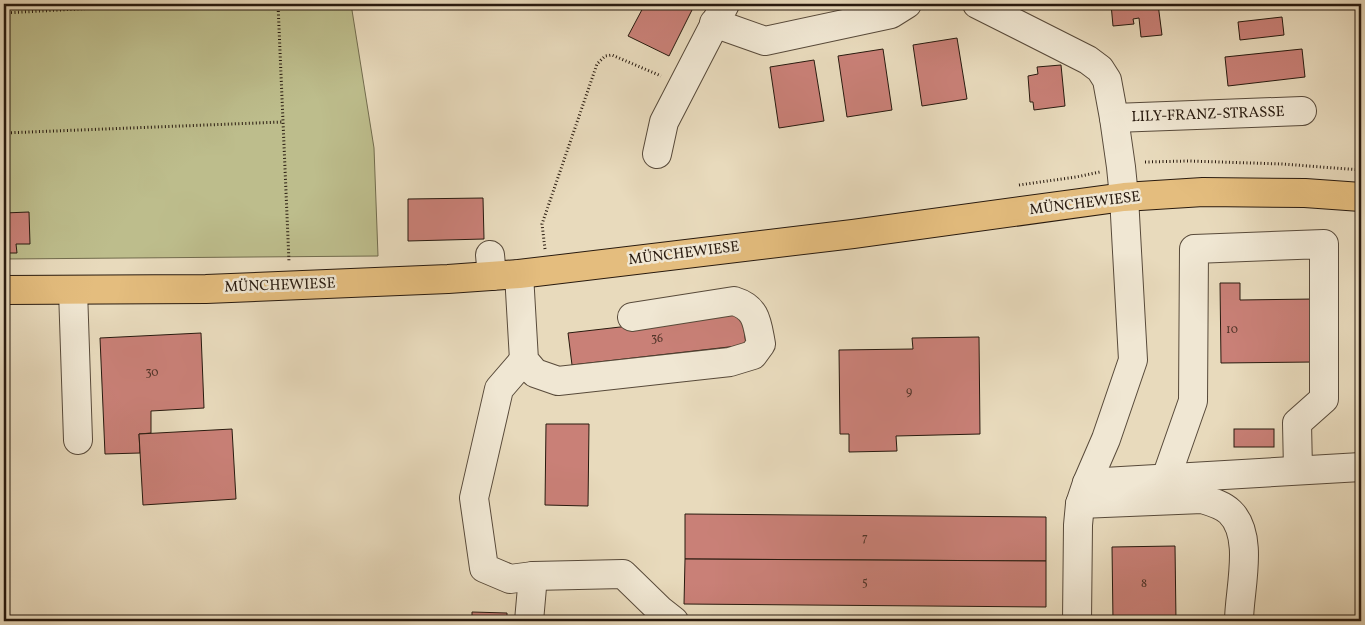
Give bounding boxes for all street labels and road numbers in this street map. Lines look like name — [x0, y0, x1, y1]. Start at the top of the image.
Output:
street label: LILY-FRANZ-STRASSE — [1131, 102, 1285, 128]
street label: MÜNCHEWIESE — [1028, 187, 1142, 221]
street label: MÜNCHEWIESE — [627, 237, 741, 271]
street label: MÜNCHEWIESE — [224, 274, 336, 298]

